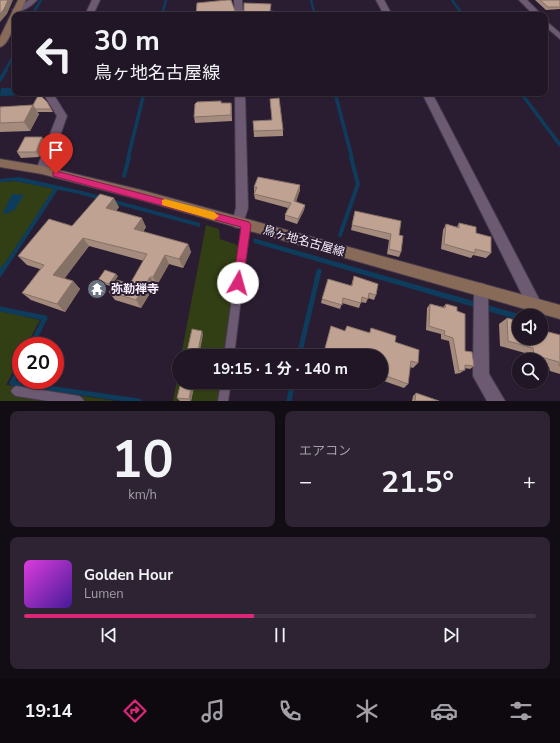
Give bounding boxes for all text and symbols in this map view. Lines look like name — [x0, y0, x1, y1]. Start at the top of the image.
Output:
text: 30 m — [94, 22, 160, 60]
icon: left — [28, 28, 80, 80]
text: 鳥ヶ地名古屋線 — [94, 61, 220, 85]
pin — [39, 133, 73, 174]
icon: arrive — [45, 139, 67, 161]
street label: 鳥ヶ地名古屋線 — [261, 222, 347, 260]
position arrow — [217, 262, 259, 304]
temple icon: 弥勒禅寺 — [86, 278, 108, 300]
place label: 弥勒禅寺 — [111, 281, 159, 297]
map controls — [512, 309, 548, 389]
button: sound — [512, 309, 548, 345]
speed limit sign: 20 — [12, 337, 64, 389]
button: search — [512, 353, 548, 389]
text: 19:15 · 1 分 · 140 m — [212, 359, 348, 379]
text: 10 — [111, 424, 174, 495]
text: エアコン — [299, 442, 351, 460]
text: 21.5° — [381, 462, 454, 503]
text: − — [299, 467, 312, 497]
text: + — [523, 467, 536, 497]
text: km/h — [128, 486, 157, 504]
text: Golden Hour — [84, 565, 173, 585]
text: Lumen — [84, 585, 124, 603]
icon: previous — [98, 624, 120, 646]
icon: pause — [269, 624, 291, 646]
icon: next — [440, 624, 462, 646]
icon: directions — [121, 697, 149, 725]
icon: music — [199, 697, 227, 725]
icon: phone — [276, 697, 304, 725]
icon: climate — [353, 697, 381, 725]
icon: car — [430, 697, 458, 725]
icon: filters — [507, 697, 535, 725]
text: 19:14 — [25, 699, 72, 723]

